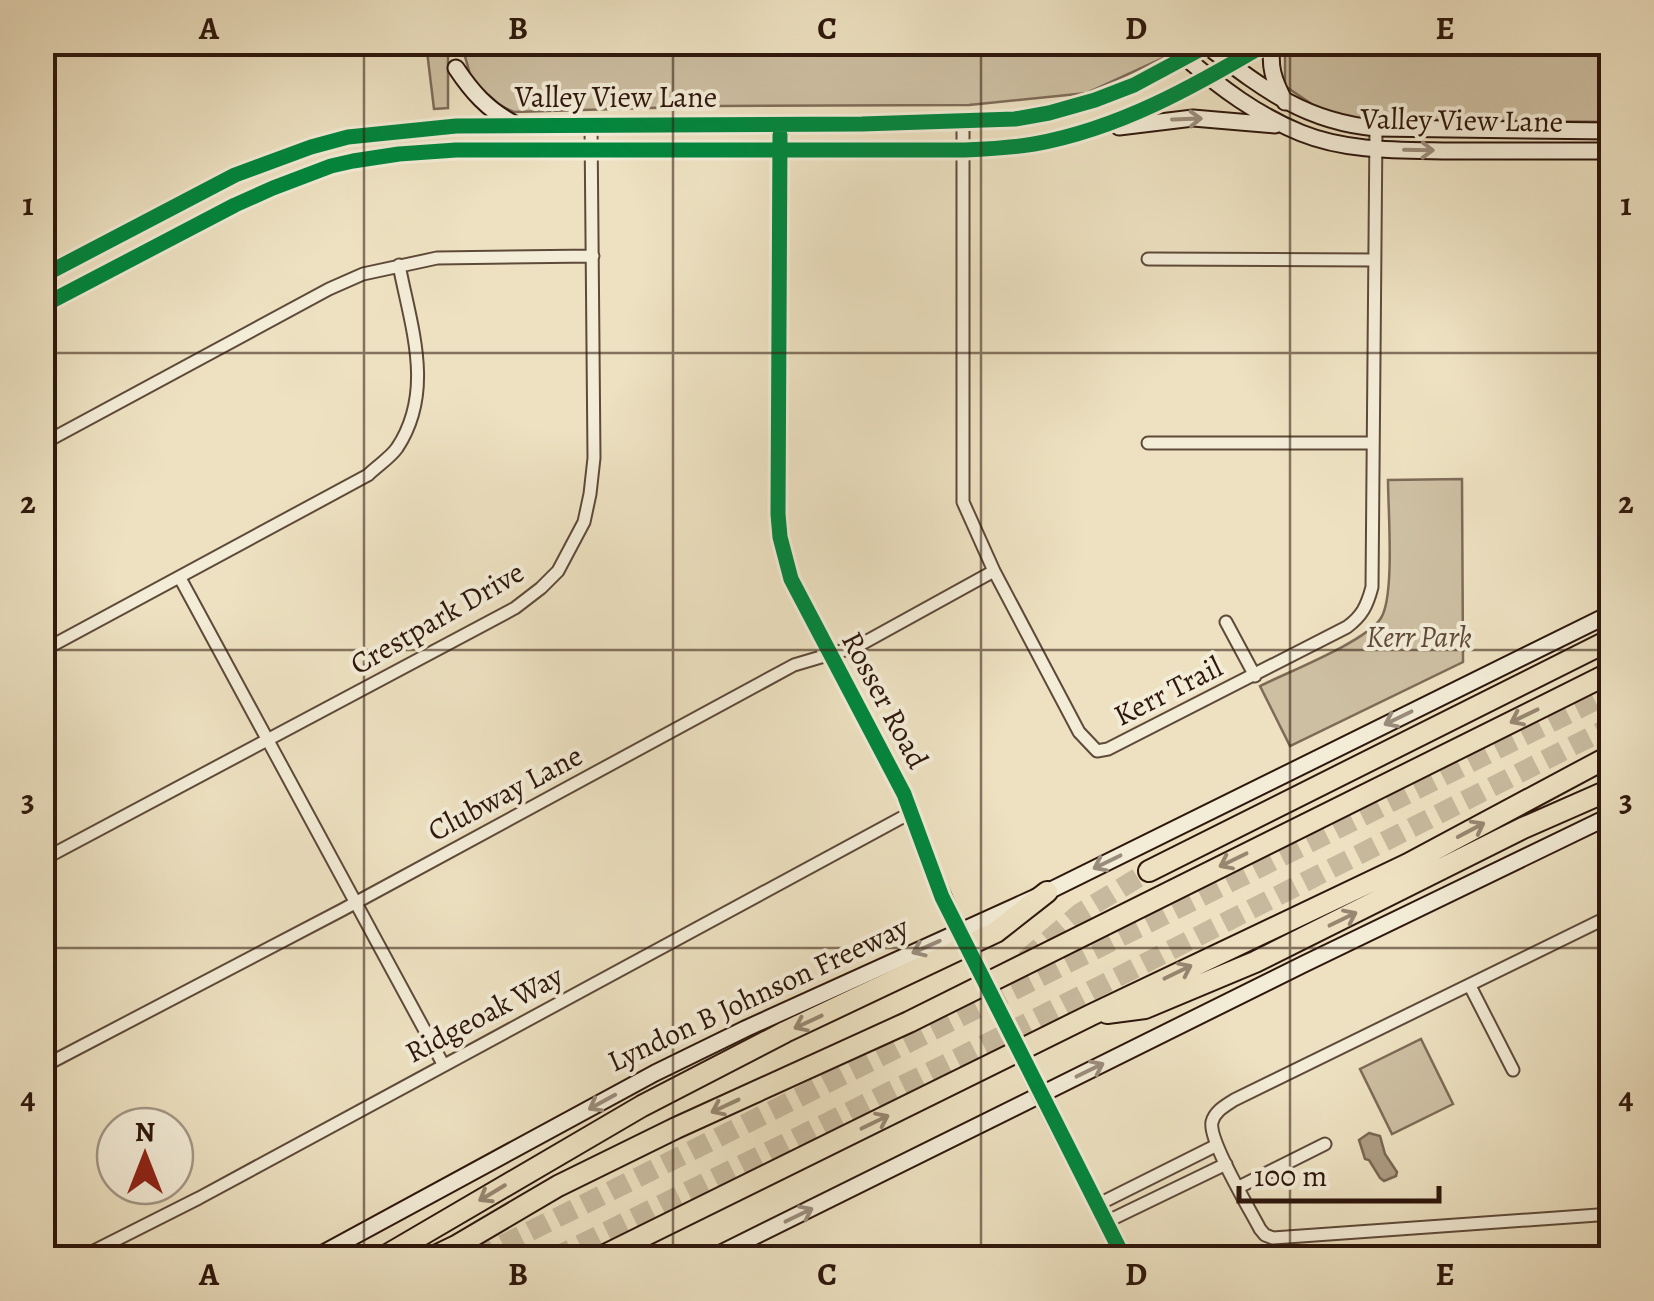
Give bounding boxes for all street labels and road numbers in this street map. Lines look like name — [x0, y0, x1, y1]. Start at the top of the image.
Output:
street label: Valley View Lane — [514, 77, 717, 117]
street label: Valley View Lane — [1359, 98, 1564, 142]
street label: Crestpark Drive — [343, 552, 531, 684]
street label: Rosser Road — [832, 624, 938, 776]
street label: Kerr Trail — [1107, 647, 1229, 735]
street label: Clubway Lane — [421, 736, 589, 850]
street label: Lyndon B Johnson Freeway — [601, 906, 915, 1081]
street label: Ridgeoak Way — [398, 955, 570, 1072]

